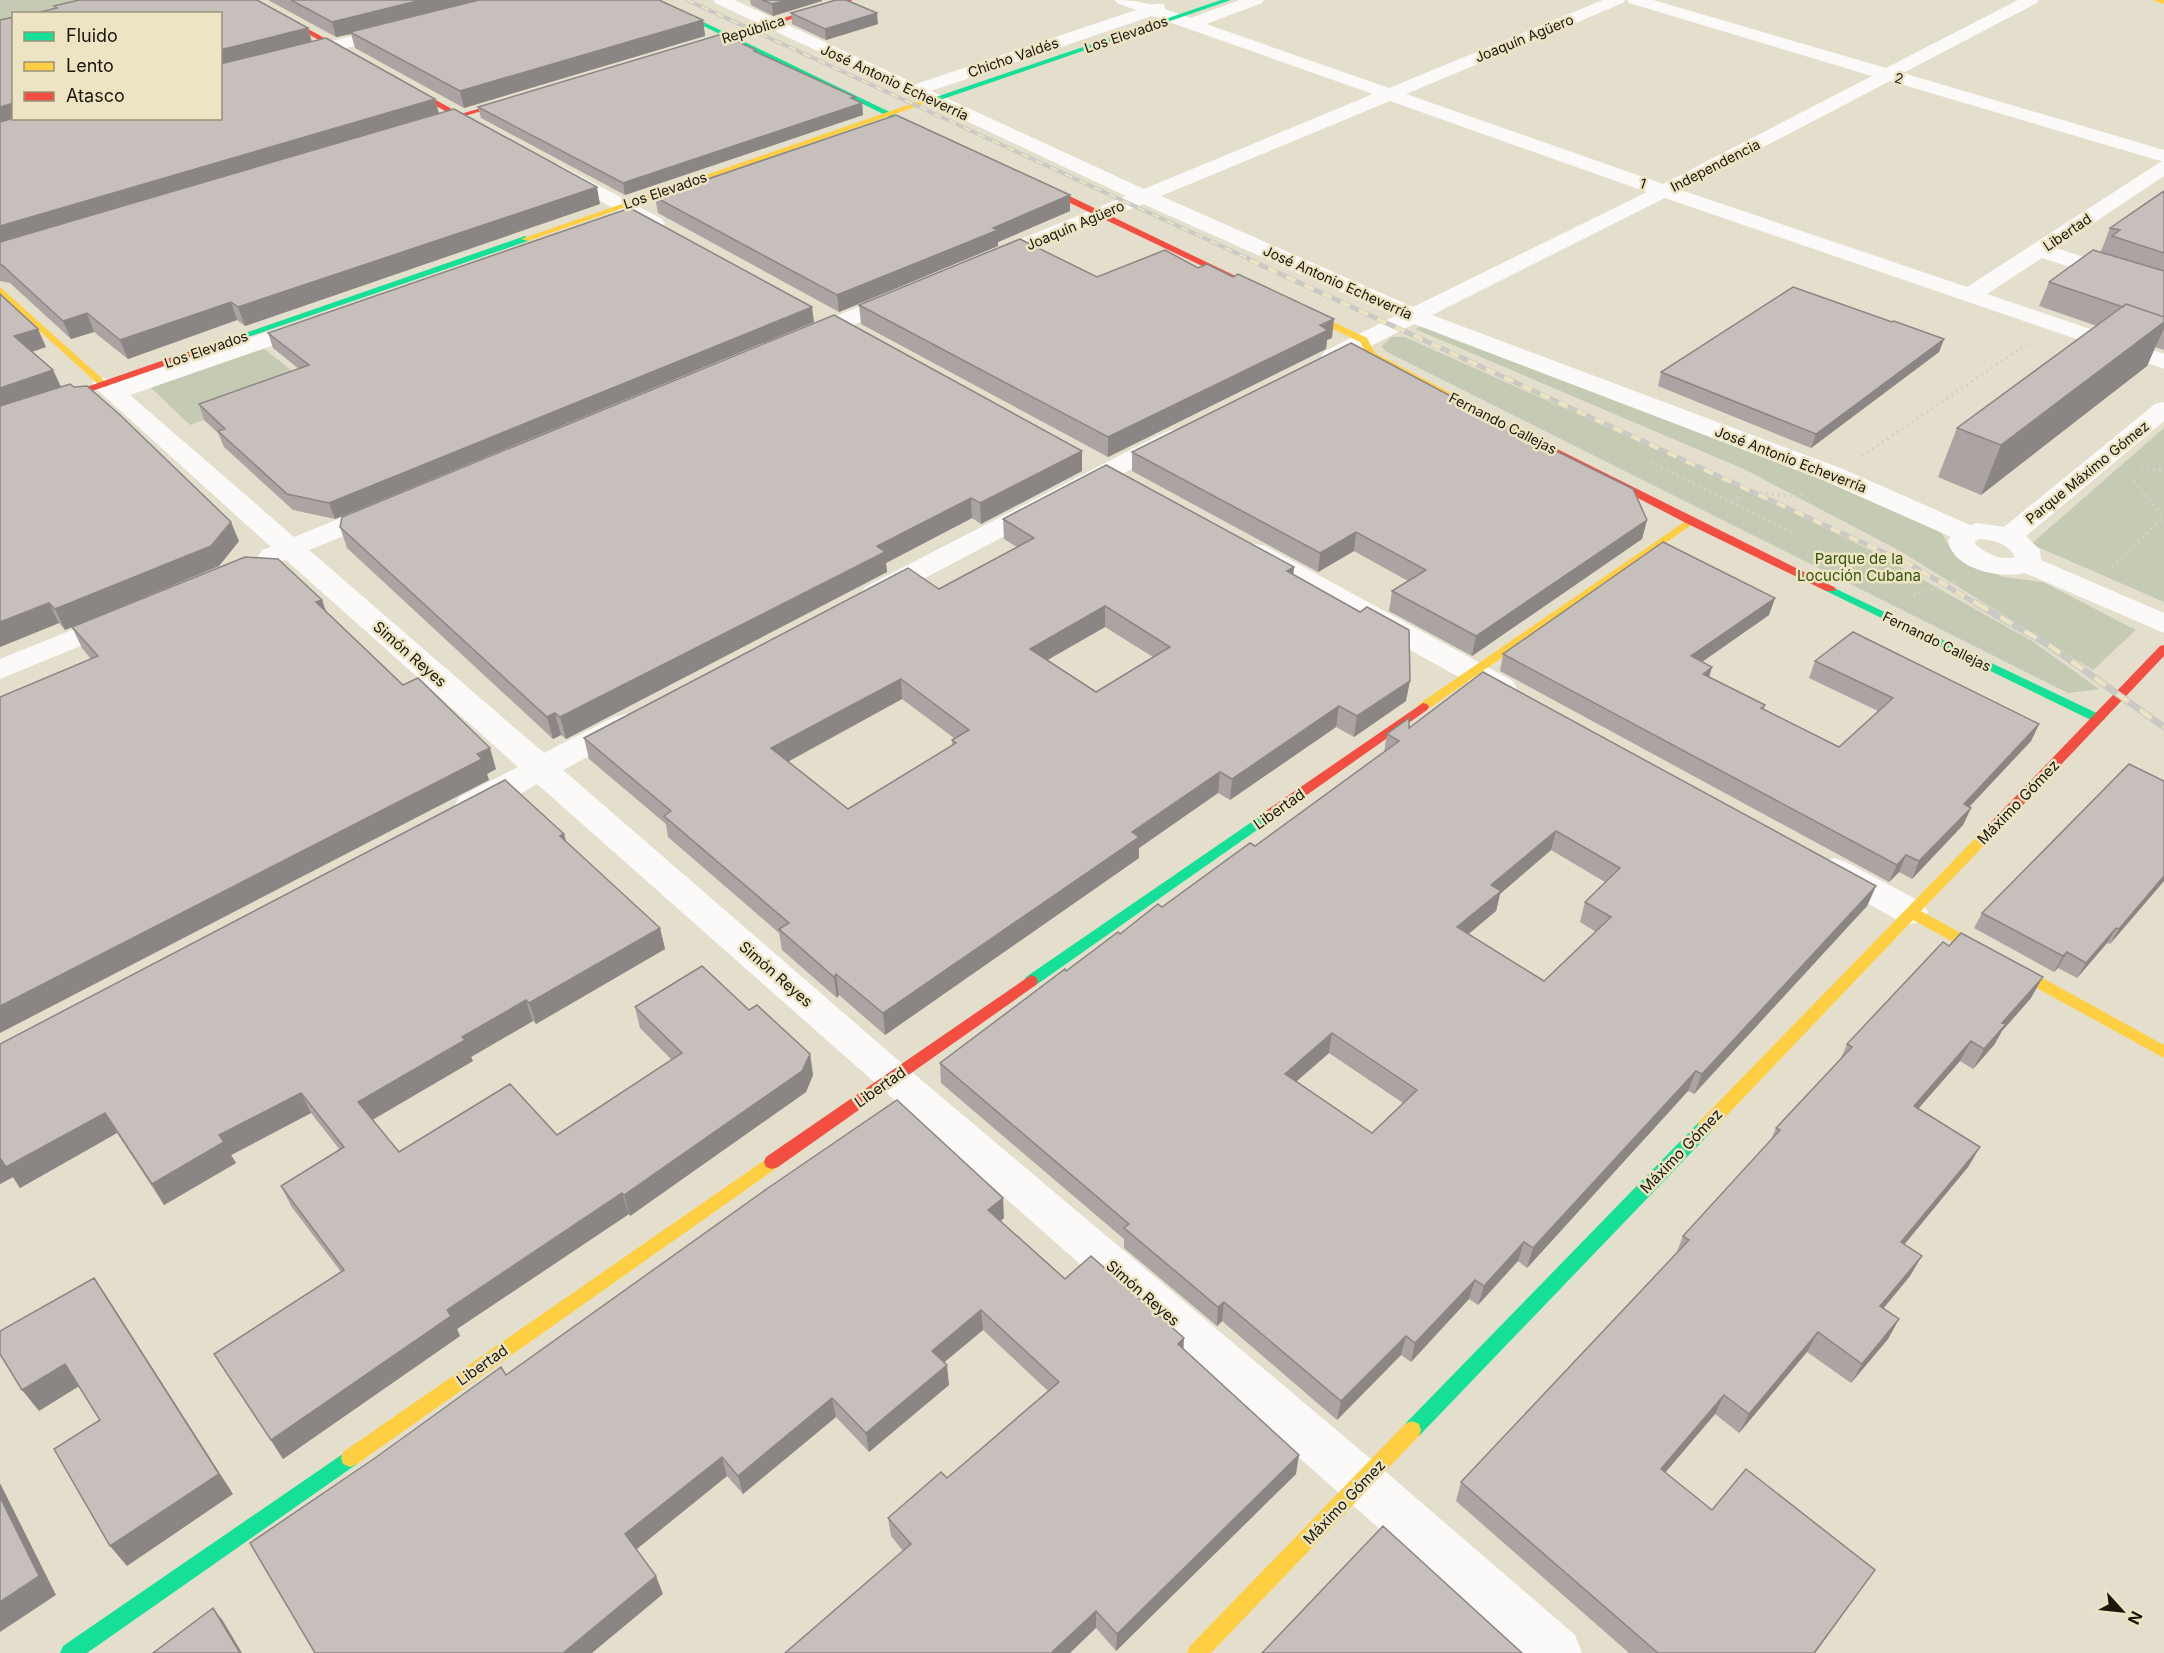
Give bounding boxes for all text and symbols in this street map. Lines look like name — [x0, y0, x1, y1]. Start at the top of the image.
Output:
street label: Joaquín Agüero — [1472, 10, 1576, 66]
street label: República — [719, 11, 787, 47]
legend — [12, 12, 222, 120]
street label: Los Elevados — [1082, 12, 1170, 56]
text: Fluido — [66, 25, 118, 46]
street label: Chicho Valdés — [965, 34, 1061, 80]
street label: José Antonio Echeverría — [818, 40, 972, 124]
text: Lento — [66, 55, 114, 76]
street label: 2 — [1893, 69, 1905, 87]
text: Atasco — [66, 85, 125, 106]
street label: Independencia — [1667, 135, 1763, 195]
street label: Los Elevados — [621, 168, 709, 212]
street label: 1 — [1638, 174, 1648, 192]
street label: Joaquín Agüero — [1023, 197, 1127, 253]
street label: Libertad — [2040, 210, 2094, 254]
street label: José Antonio Echeverría — [1261, 241, 1415, 323]
street label: Los Elevados — [162, 327, 250, 371]
street label: Fernando Callejas — [1446, 389, 1560, 457]
street label: Parque Máximo Gómez — [2022, 417, 2152, 527]
street label: José Antonio Echeverría — [1713, 422, 1869, 496]
park label: Parque de la Locución Cubana — [1797, 549, 1921, 585]
street label: Fernando Callejas — [1880, 607, 1994, 675]
street label: Simón Reyes — [369, 617, 451, 691]
street label: Máximo Gómez — [1973, 756, 2063, 848]
street label: Libertad — [1250, 784, 1308, 834]
street label: Simón Reyes — [735, 937, 817, 1011]
street label: Libertad — [851, 1062, 909, 1112]
street label: Máximo Gómez — [1636, 1105, 1726, 1197]
street label: Simón Reyes — [1102, 1256, 1184, 1330]
street label: Libertad — [453, 1340, 511, 1390]
street label: Máximo Gómez — [1299, 1456, 1389, 1548]
north arrow — [2092, 1581, 2152, 1641]
text: N — [2124, 1608, 2147, 1628]

